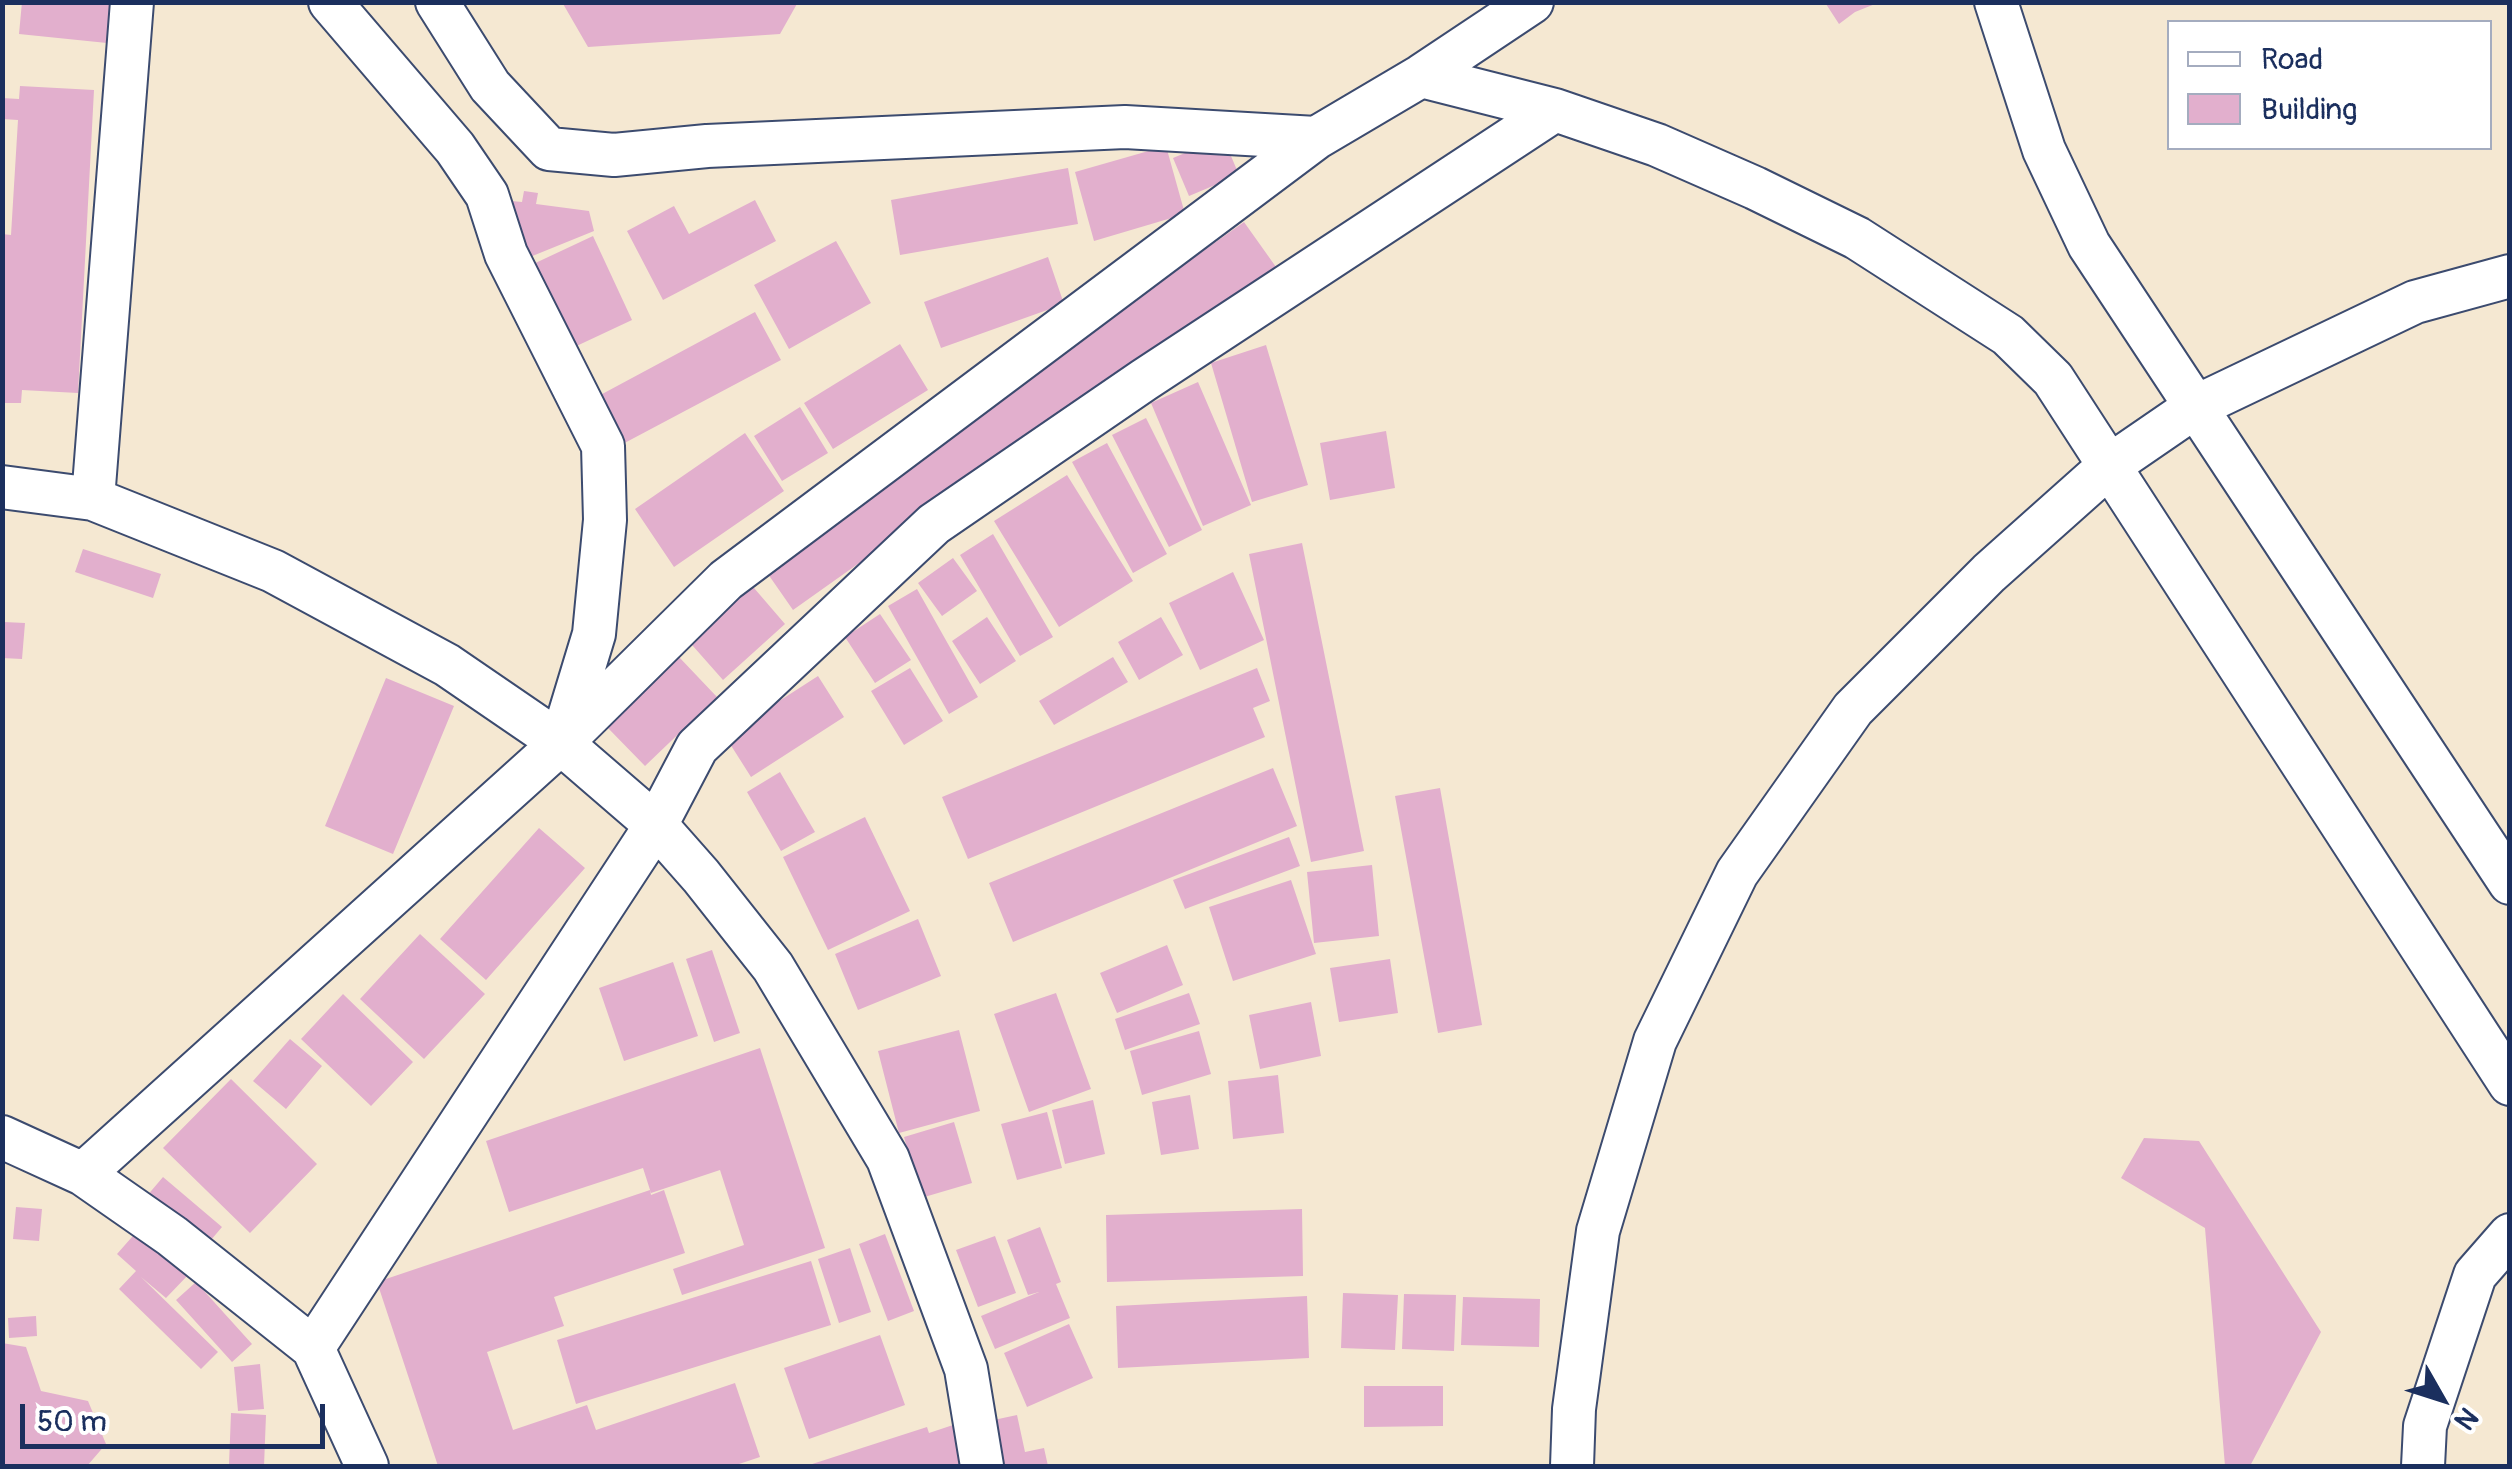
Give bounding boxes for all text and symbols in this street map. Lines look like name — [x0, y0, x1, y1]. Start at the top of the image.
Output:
legend — [2167, 20, 2492, 150]
text: Road — [2261, 41, 2323, 78]
text: Building — [2261, 91, 2357, 128]
north arrow — [2392, 1349, 2492, 1449]
scale bar — [25, 1384, 330, 1446]
text: N — [2446, 1400, 2485, 1437]
text: 50 m — [37, 1403, 107, 1440]

